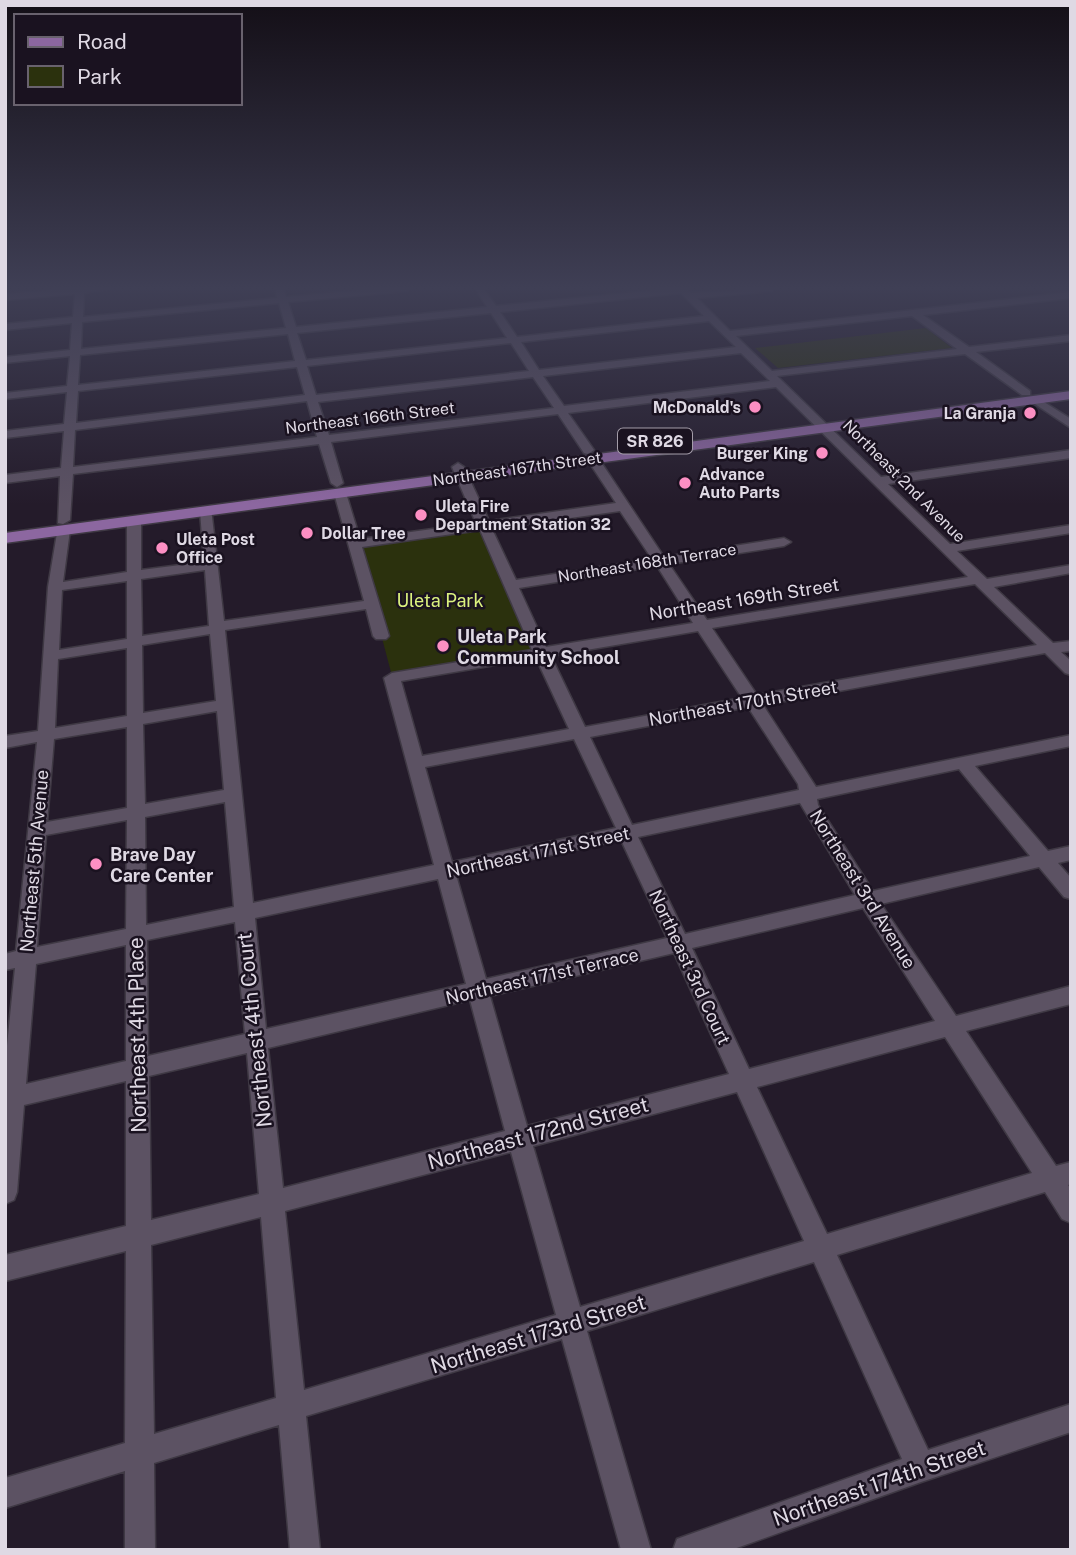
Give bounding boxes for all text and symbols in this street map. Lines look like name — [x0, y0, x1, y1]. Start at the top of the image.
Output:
legend — [14, 14, 242, 105]
text: Road — [77, 29, 127, 54]
text: Park — [77, 64, 122, 89]
street label: Northeast 166th Street — [284, 398, 456, 438]
place label: McDonald's — [653, 398, 741, 417]
marker: McDonald's — [747, 399, 763, 415]
place label: La Granja — [943, 404, 1016, 423]
marker: La Granja — [1022, 405, 1038, 421]
street label: Northeast 2nd Avenue — [839, 416, 969, 546]
road number: SR 826 — [618, 428, 692, 454]
place label: Burger King — [716, 444, 808, 463]
marker: Burger King — [814, 445, 830, 461]
street label: Northeast 167th Street — [431, 448, 603, 490]
place label: Advance Auto Parts — [699, 465, 780, 502]
marker: Advance Auto Parts — [677, 475, 693, 491]
place label: Uleta Fire Department Station 32 — [435, 497, 611, 534]
marker: Uleta Fire Department Station 32 — [413, 507, 429, 523]
place label: Dollar Tree — [321, 524, 406, 543]
marker: Dollar Tree — [299, 525, 315, 541]
place label: Uleta Post Office — [176, 530, 255, 567]
street label: Northeast 168th Terrace — [556, 539, 738, 587]
marker: Uleta Post Office — [154, 540, 170, 556]
street label: Northeast 169th Street — [648, 574, 840, 624]
park label: Uleta Park — [396, 590, 484, 611]
place label: Uleta Park Community School — [457, 626, 620, 668]
marker: Uleta Park Community School — [435, 638, 451, 654]
street label: Northeast 170th Street — [647, 676, 839, 730]
street label: Northeast 5th Avenue — [16, 769, 52, 953]
street label: Northeast 3rd Avenue — [806, 806, 920, 972]
street label: Northeast 171st Street — [445, 822, 631, 882]
place label: Brave Day Care Center — [110, 844, 214, 886]
marker: Brave Day Care Center — [88, 856, 104, 872]
street label: Northeast 3rd Court — [645, 886, 735, 1048]
street label: Northeast 4th Court — [231, 931, 277, 1129]
street label: Northeast 4th Place — [123, 937, 151, 1133]
street label: Northeast 171st Terrace — [443, 944, 641, 1008]
street label: Northeast 172nd Street — [425, 1091, 651, 1175]
street label: Northeast 173rd Street — [427, 1289, 649, 1379]
street label: Northeast 174th Street — [769, 1435, 989, 1531]

